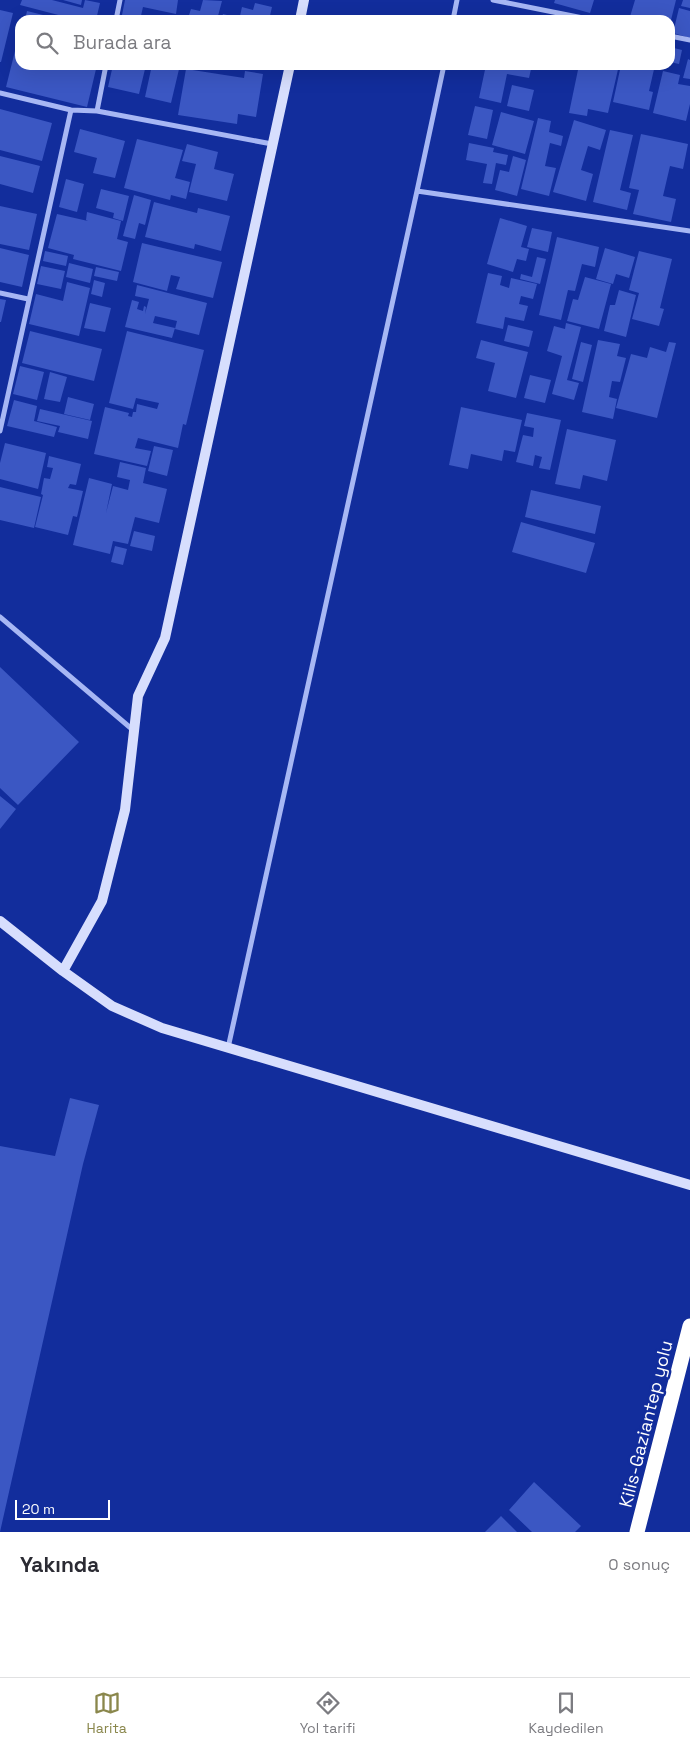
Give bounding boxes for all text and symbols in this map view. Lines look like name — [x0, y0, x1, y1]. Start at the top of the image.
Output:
search box — [15, 15, 675, 70]
icon: search — [33, 29, 61, 57]
text: Burada ara — [73, 30, 171, 55]
street label: Kilis-Gaziantep yolu — [614, 1338, 677, 1510]
scale bar — [15, 1497, 110, 1520]
text: 20 m — [22, 1500, 55, 1518]
text: Yakında — [20, 1551, 99, 1578]
text: 0 sonuç — [608, 1554, 670, 1575]
tab: Harita — [86, 1689, 127, 1737]
tab: Yol tarifi — [300, 1689, 356, 1737]
tab: Kaydedilen — [528, 1689, 604, 1737]

